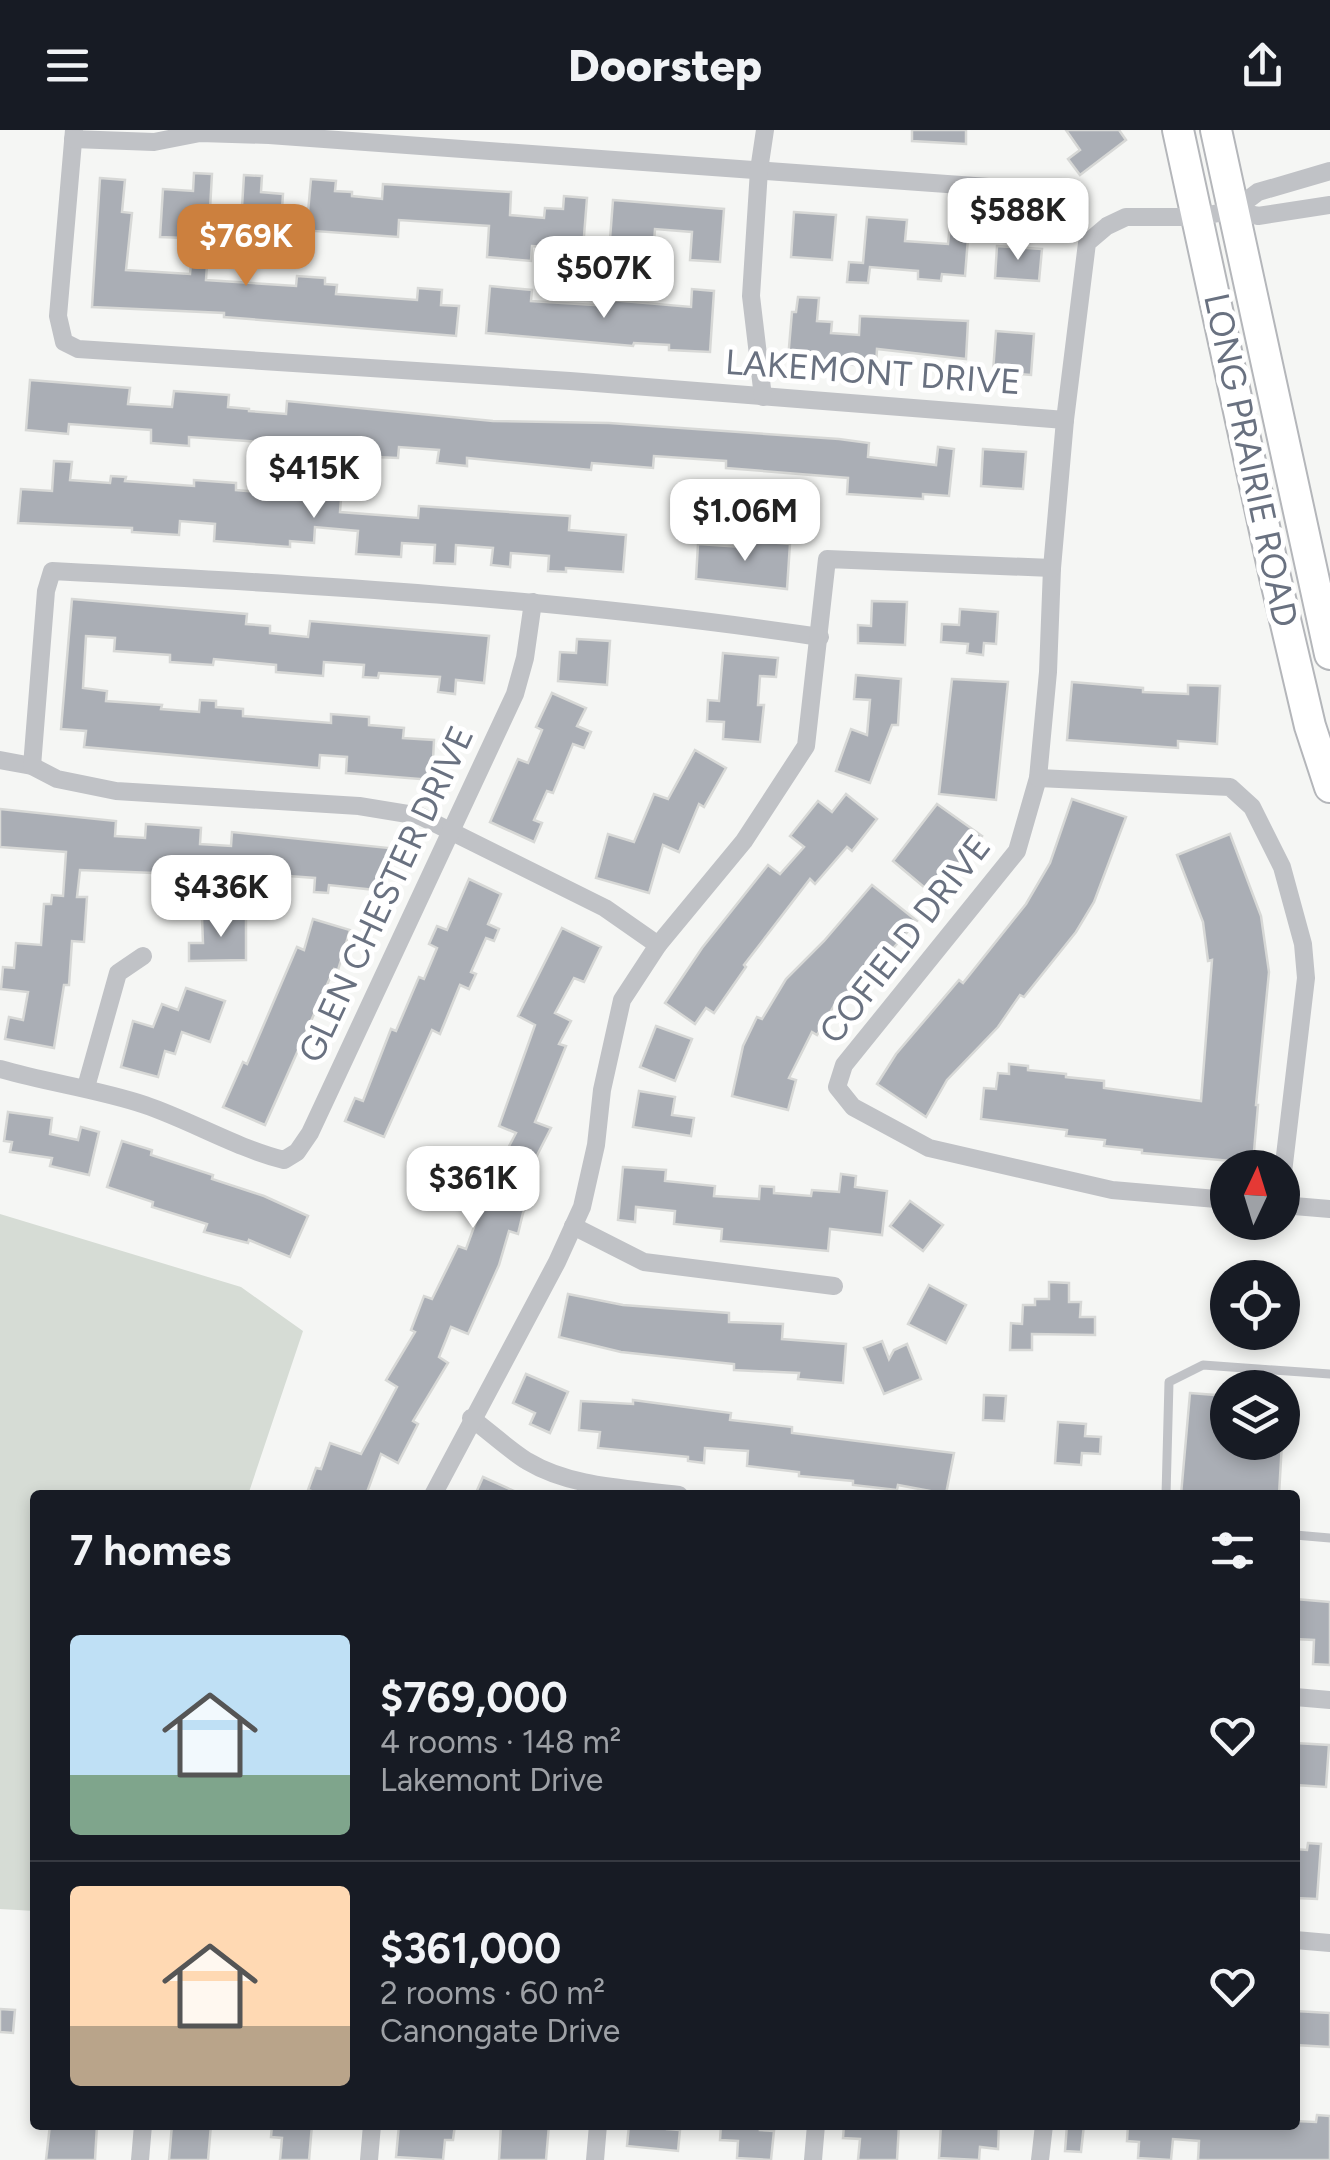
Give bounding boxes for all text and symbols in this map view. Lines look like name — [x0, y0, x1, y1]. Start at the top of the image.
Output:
icon: menu — [40, 38, 95, 93]
text: Doorstep — [568, 38, 762, 92]
icon: share — [1235, 38, 1290, 93]
pin: $588K — [948, 178, 1088, 263]
text: $588K — [970, 191, 1066, 229]
pin: $769K — [176, 204, 316, 289]
text: $769K — [199, 217, 293, 255]
pin: $507K — [534, 236, 674, 321]
text: $507K — [556, 249, 652, 287]
street label: LONG PRAIRIE ROAD — [1195, 289, 1307, 631]
street label: LAKEMONT DRIVE — [724, 341, 1022, 403]
pin: $415K — [244, 436, 384, 521]
text: $415K — [268, 449, 360, 487]
pin: $1.06M — [664, 479, 826, 564]
text: $1.06M — [692, 492, 798, 530]
street label: GLEN CHESTER DRIVE — [290, 719, 482, 1069]
street label: COFIELD DRIVE — [811, 826, 999, 1052]
pin: $436K — [151, 855, 291, 940]
text: $436K — [173, 868, 269, 906]
pin: $361K — [403, 1146, 543, 1231]
north arrow — [1210, 1150, 1300, 1240]
map controls — [1210, 1150, 1300, 1460]
text: $361K — [429, 1159, 517, 1197]
button: locate — [1210, 1260, 1300, 1350]
button: layers — [1210, 1370, 1300, 1460]
icon: filters — [1205, 1523, 1260, 1578]
text: 7 homes — [70, 1525, 231, 1576]
text: $769,000 — [380, 1672, 568, 1723]
icon: home — [150, 1675, 270, 1795]
icon: heart — [1205, 1708, 1260, 1763]
text: 4 rooms · 148 m² — [380, 1723, 621, 1761]
text: Lakemont Drive — [380, 1761, 603, 1799]
text: $361,000 — [380, 1923, 561, 1974]
icon: home — [150, 1926, 270, 2046]
icon: heart — [1205, 1959, 1260, 2014]
text: 2 rooms · 60 m² — [380, 1974, 605, 2012]
text: Canongate Drive — [380, 2012, 620, 2050]

